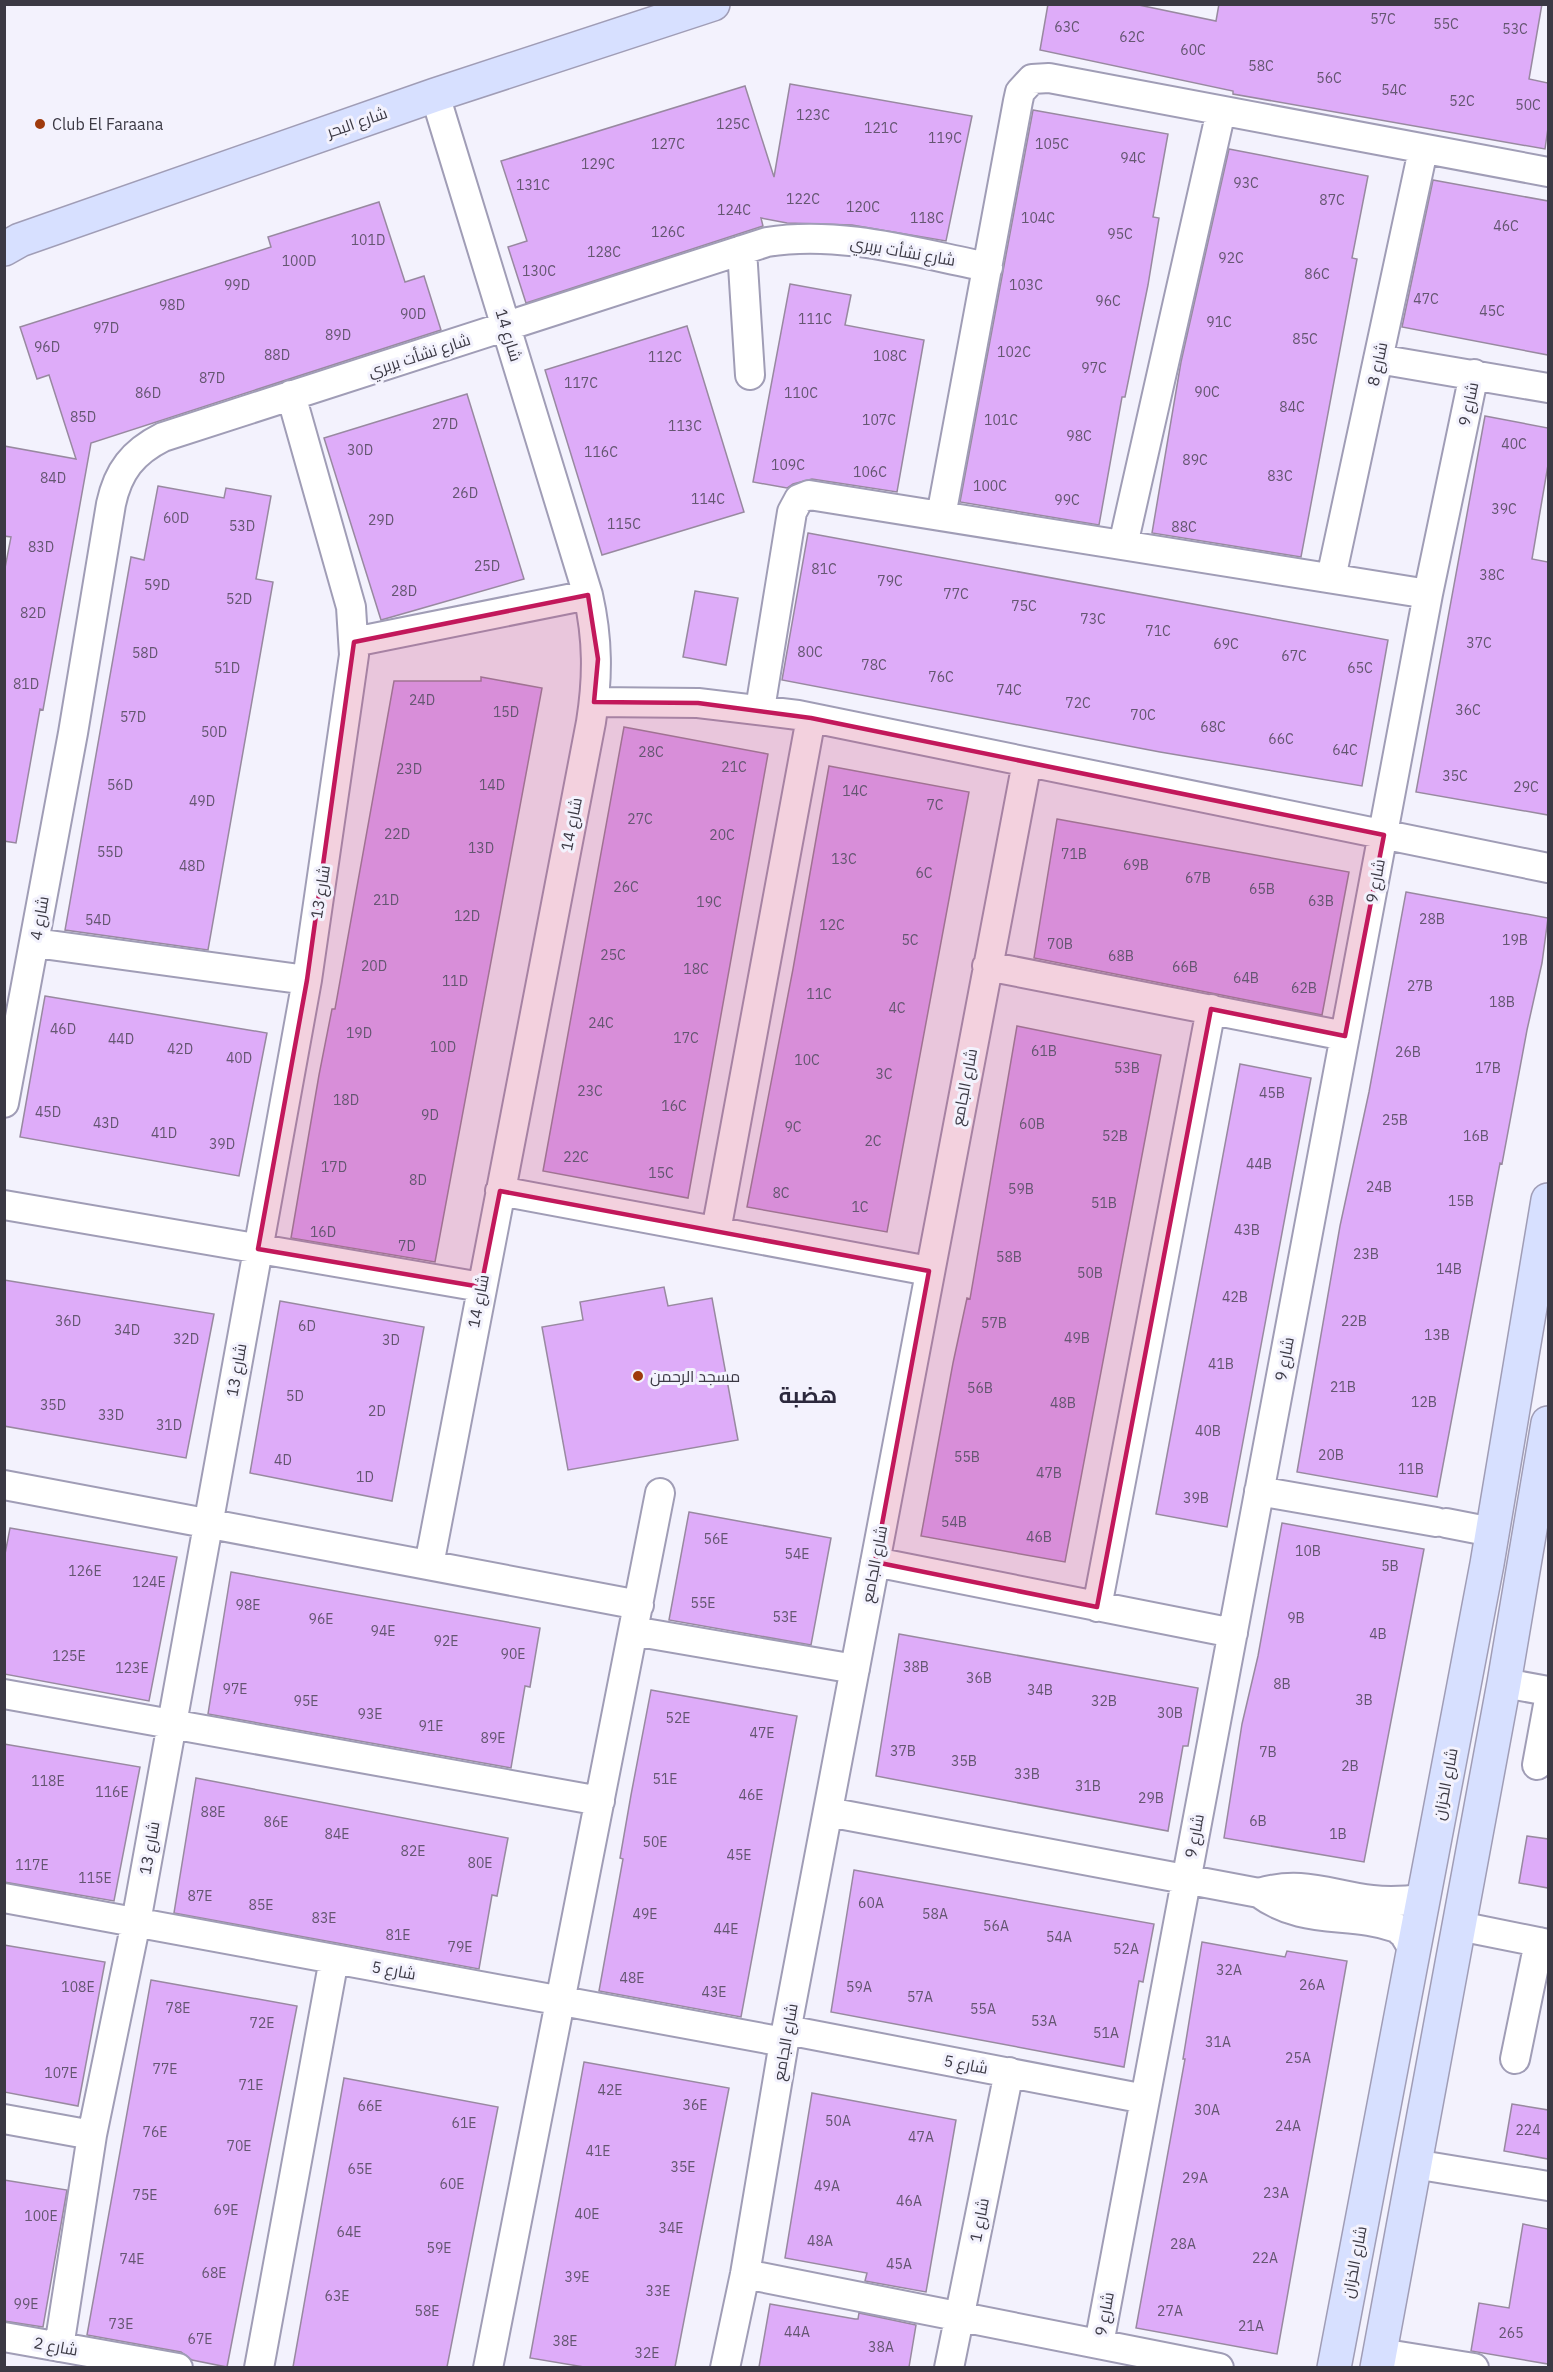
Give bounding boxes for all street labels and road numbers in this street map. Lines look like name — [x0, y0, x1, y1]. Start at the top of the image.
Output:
street label: شارع البحر — [323, 102, 391, 144]
street label: شارع نشأت بربري — [848, 232, 957, 274]
street label: شارع 14 — [490, 306, 526, 364]
street label: شارع نشأت بربري — [365, 329, 474, 385]
street label: شارع 8 — [1363, 340, 1393, 388]
street label: شارع 9 — [1454, 380, 1484, 428]
street label: شارع 14 — [556, 796, 588, 853]
street label: شارع 9 — [1361, 857, 1391, 905]
street label: شارع 13 — [306, 864, 336, 921]
street label: شارع 4 — [25, 894, 55, 942]
street label: شارع الجامع — [947, 1047, 983, 1128]
street label: شارع 14 — [463, 1273, 495, 1330]
street label: شارع 9 — [1270, 1335, 1300, 1383]
street label: شارع 13 — [221, 1342, 253, 1399]
street label: شارع الجامع — [857, 1524, 893, 1605]
street label: شارع الخزان — [1428, 1746, 1464, 1822]
street label: شارع 9 — [1180, 1812, 1210, 1860]
street label: شارع 13 — [134, 1820, 166, 1877]
street label: شارع 5 — [370, 1956, 418, 1986]
street label: شارع الجامع — [768, 2002, 804, 2083]
street label: شارع 5 — [942, 2050, 990, 2080]
street label: شارع 1 — [965, 2196, 995, 2244]
street label: شارع الخزان — [1337, 2224, 1373, 2300]
street label: شارع 9 — [1090, 2290, 1120, 2338]
street label: شارع 2 — [32, 2332, 80, 2362]

